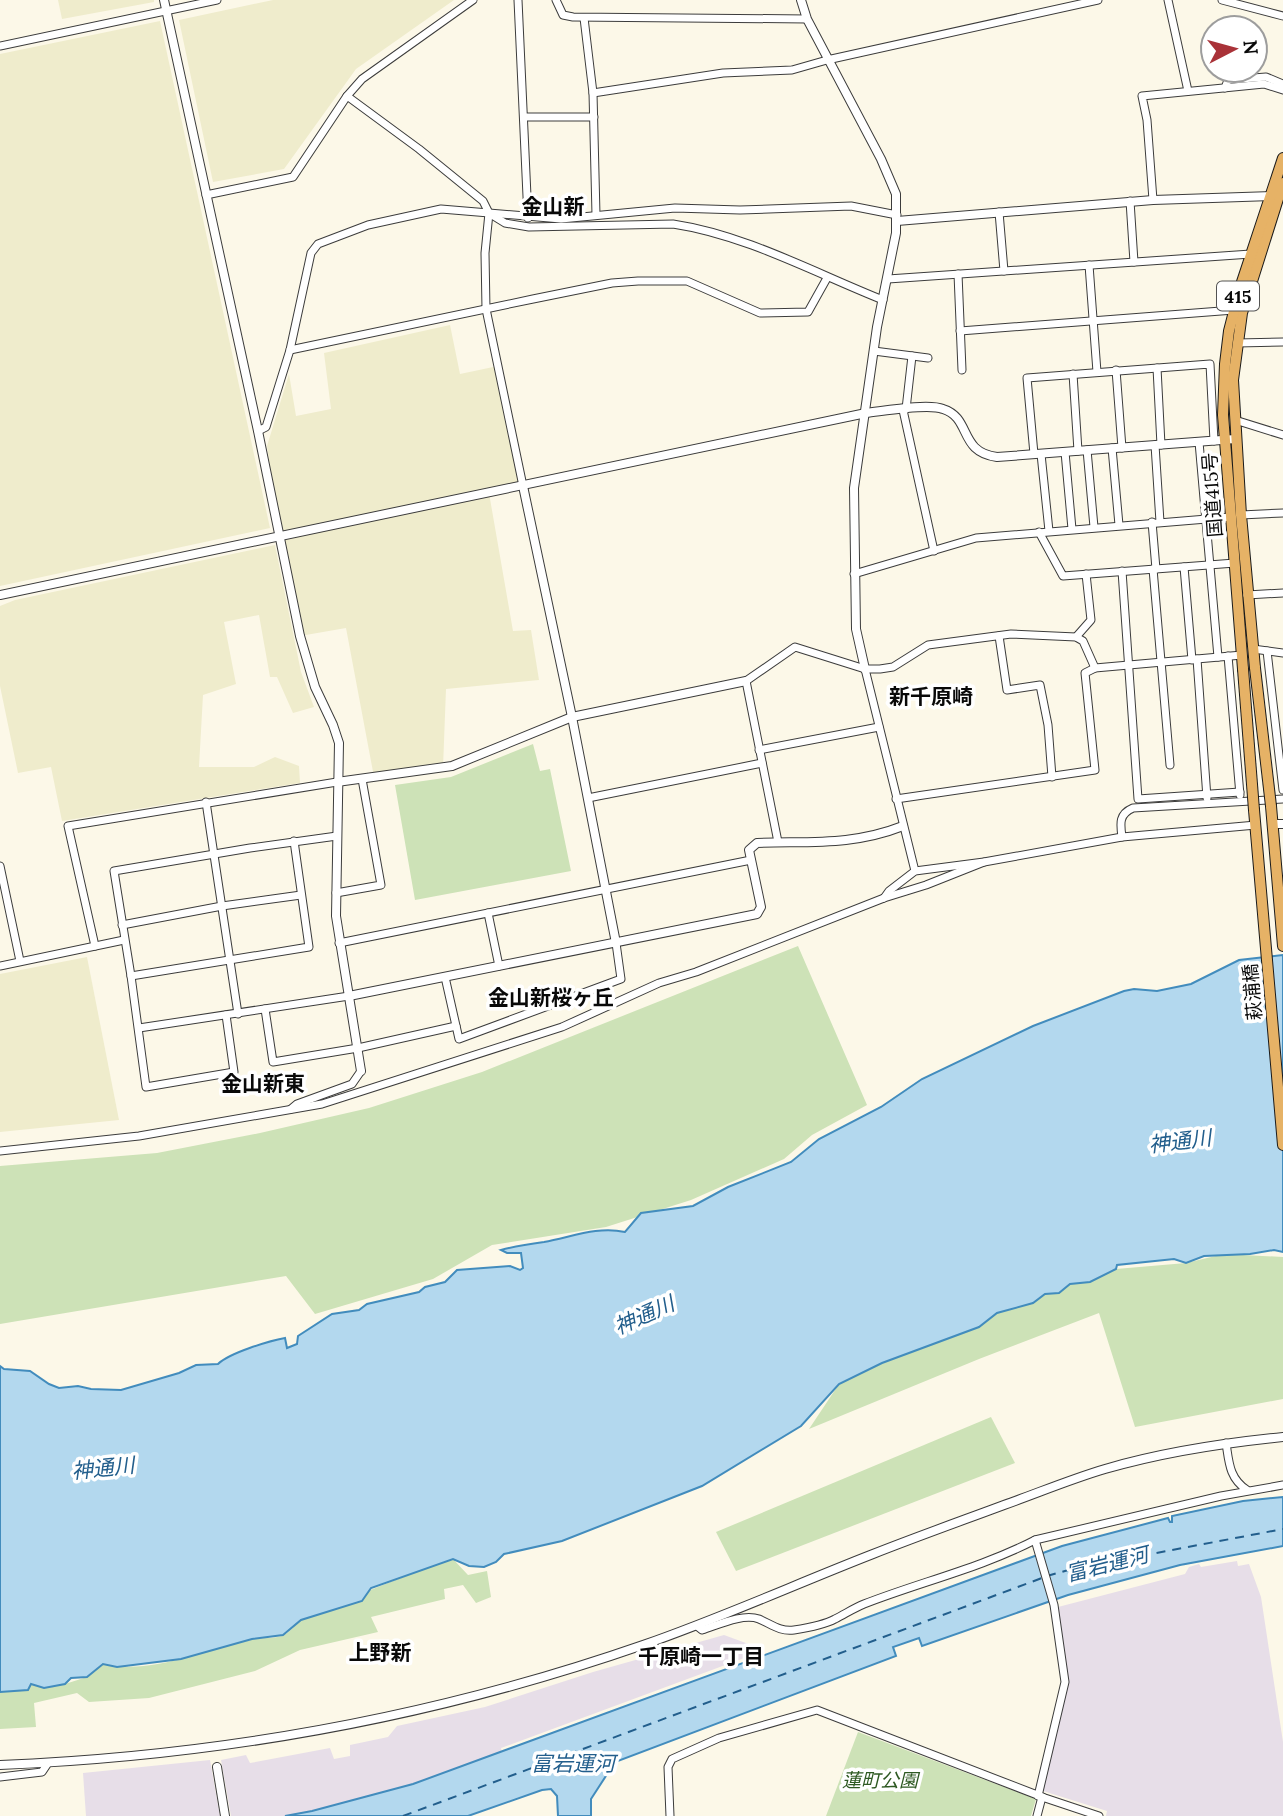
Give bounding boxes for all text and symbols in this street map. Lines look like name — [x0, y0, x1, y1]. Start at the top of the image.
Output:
north arrow — [1199, 14, 1269, 84]
text: N — [1238, 39, 1264, 56]
district label: 金山新 — [522, 193, 585, 220]
road number: 415 — [1217, 282, 1259, 310]
street label: 国道415号 — [1197, 452, 1227, 538]
district label: 新千原崎 — [889, 683, 973, 710]
street label: 萩浦橋 — [1238, 963, 1266, 1021]
district label: 金山新桜ヶ丘 — [488, 984, 614, 1011]
district label: 金山新東 — [221, 1070, 305, 1097]
water label: 神通川 — [1147, 1124, 1215, 1158]
water label: 神通川 — [610, 1289, 680, 1340]
water label: 神通川 — [70, 1451, 138, 1485]
water label: 富岩運河 — [1063, 1540, 1155, 1587]
district label: 上野新 — [349, 1639, 412, 1666]
district label: 千原崎一丁目 — [638, 1643, 764, 1670]
water label: 富岩運河 — [531, 1750, 619, 1777]
park label: 蓮町公園 — [842, 1768, 921, 1792]

